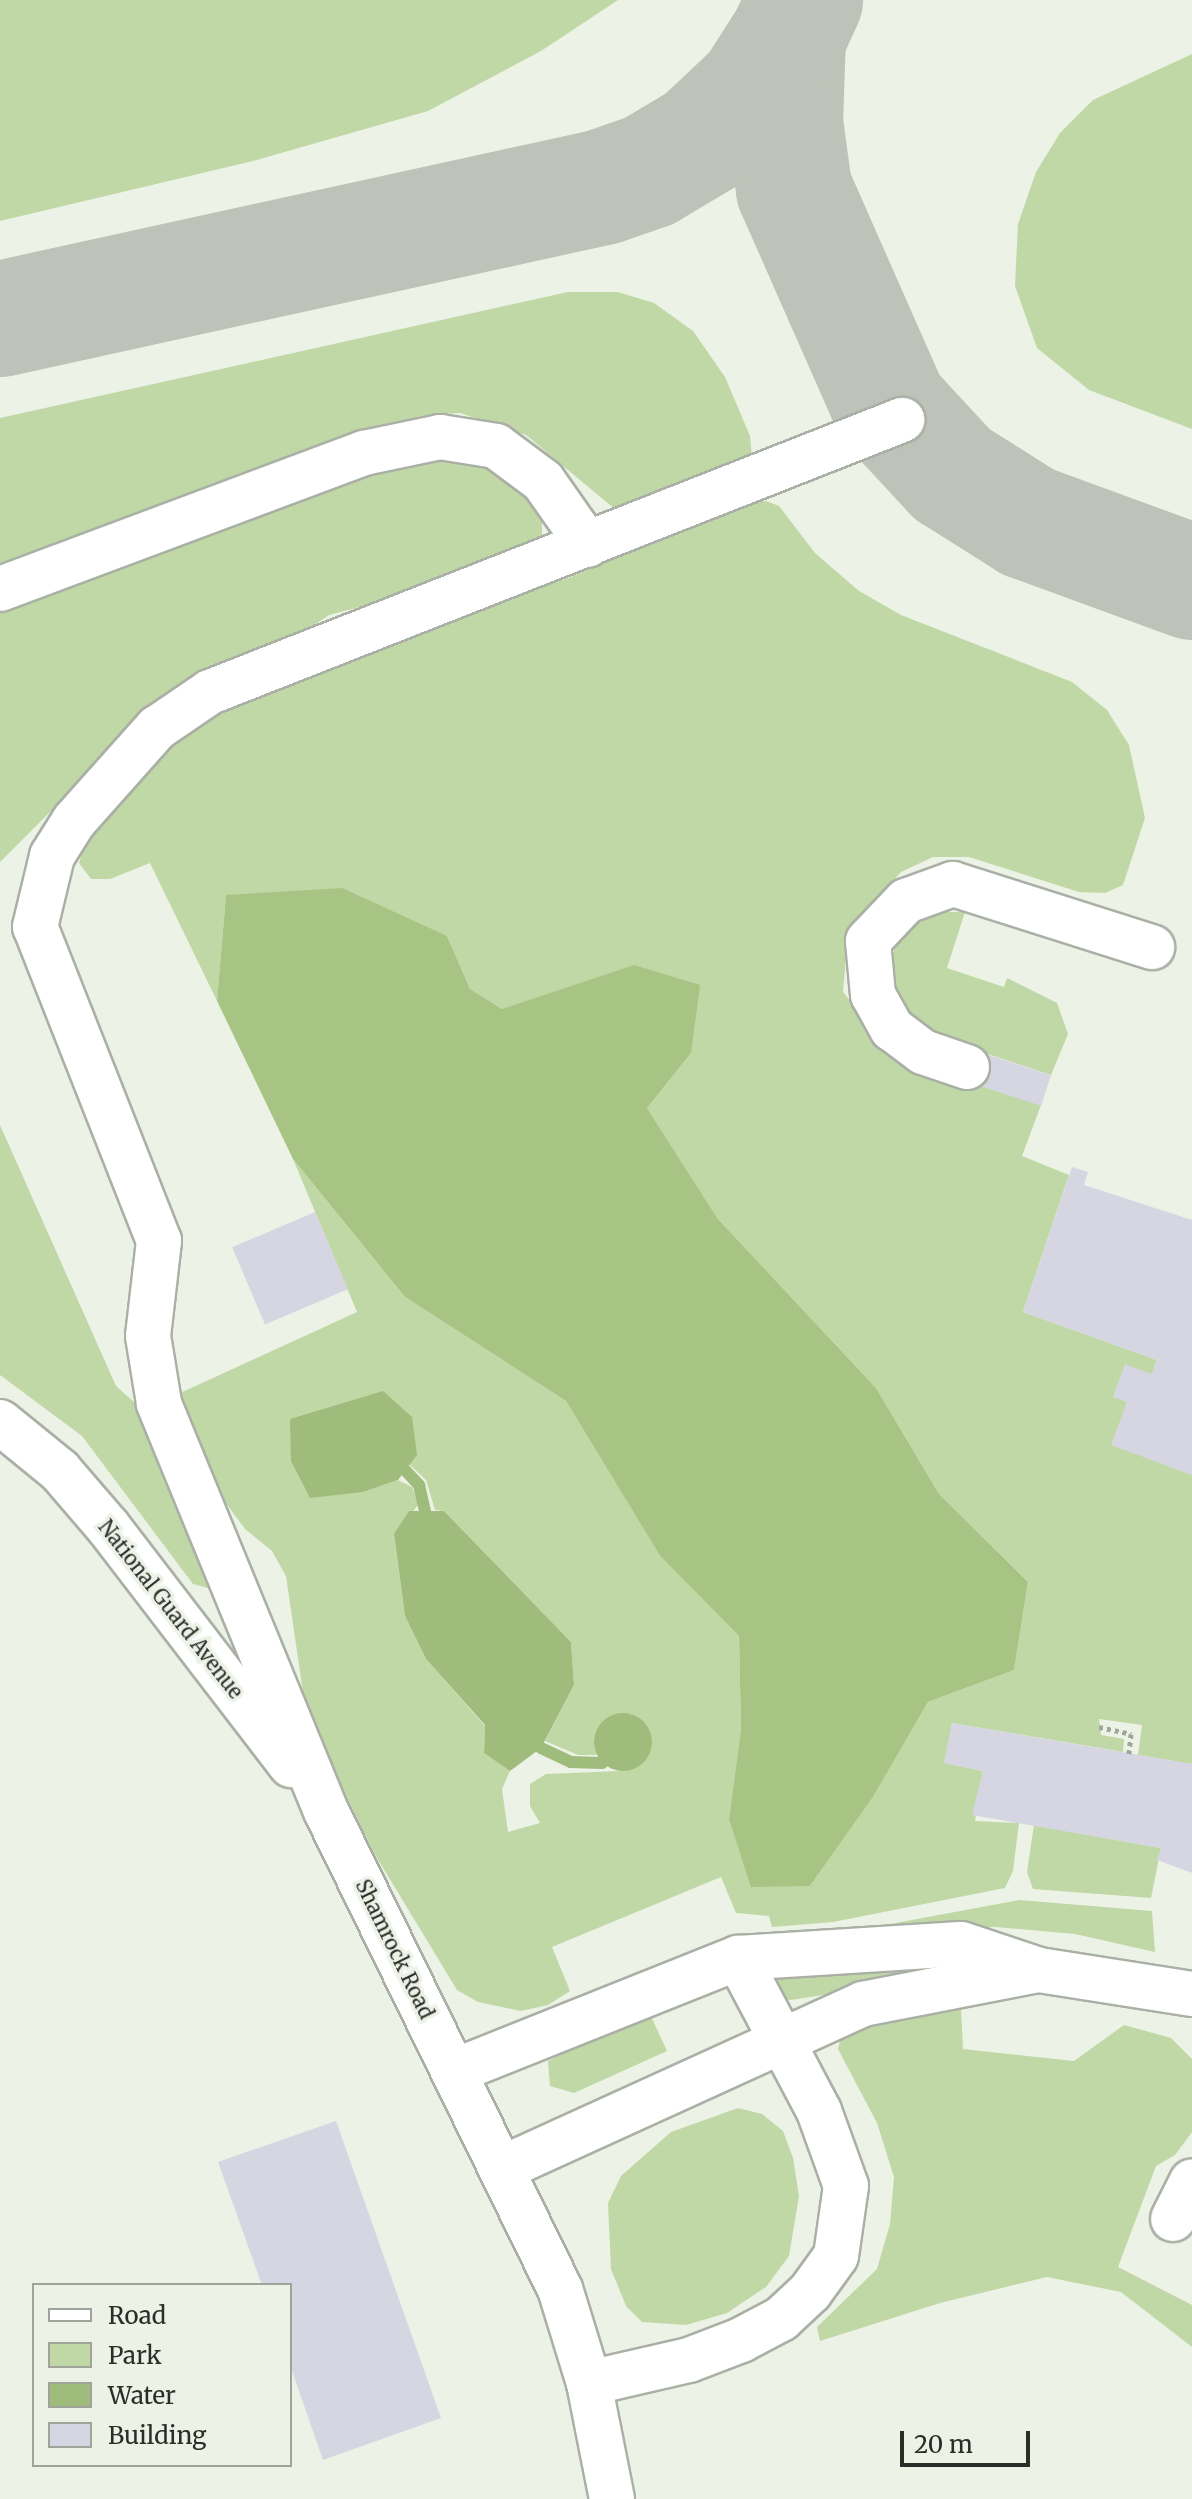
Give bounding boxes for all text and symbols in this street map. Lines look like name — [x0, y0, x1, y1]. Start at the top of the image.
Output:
street label: National Guard Avenue — [94, 1515, 248, 1703]
street label: Shamrock Road — [351, 1875, 439, 2023]
legend — [32, 2283, 292, 2467]
text: Road — [108, 2300, 166, 2331]
text: Park — [108, 2340, 161, 2371]
text: Water — [108, 2380, 176, 2411]
scale bar — [904, 2415, 1034, 2465]
text: Building — [108, 2420, 207, 2451]
text: 20 m — [914, 2429, 973, 2460]

